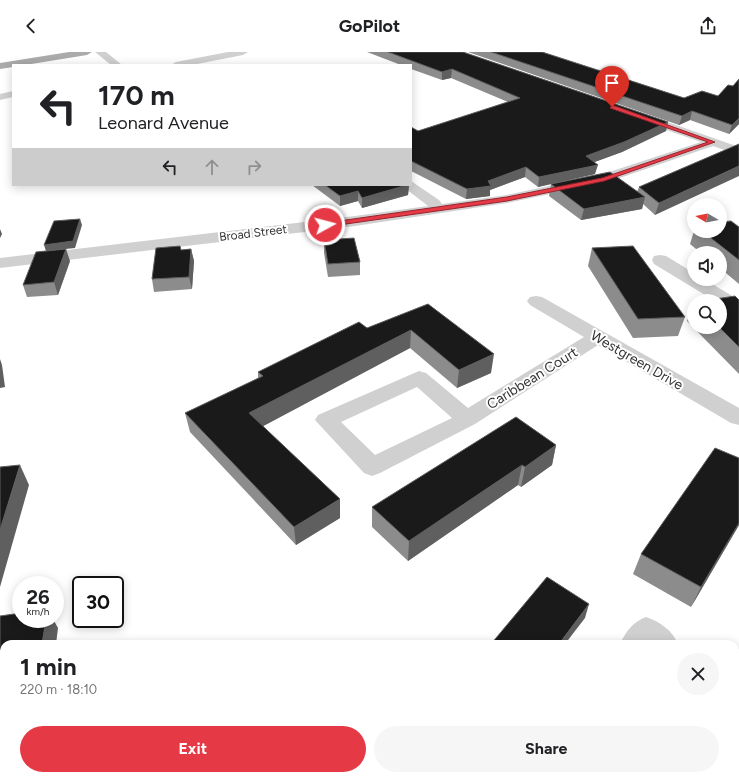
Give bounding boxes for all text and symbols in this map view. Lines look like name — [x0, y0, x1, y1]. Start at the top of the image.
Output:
icon: back — [20, 15, 42, 37]
text: GoPilot — [339, 15, 400, 37]
icon: share — [697, 15, 719, 37]
pin — [595, 66, 629, 107]
icon: arrive — [601, 72, 623, 94]
text: 170 m — [98, 78, 175, 112]
icon: left — [32, 80, 84, 132]
text: Leonard Avenue — [98, 112, 229, 134]
icon: left — [159, 156, 181, 178]
icon: ahead — [201, 156, 223, 178]
icon: right — [243, 156, 265, 178]
north arrow — [687, 198, 727, 238]
map controls — [687, 198, 727, 334]
position arrow — [304, 204, 346, 246]
street label: Broad Street — [218, 222, 288, 244]
button: sound — [687, 246, 727, 286]
button: search — [687, 294, 727, 334]
street label: Westgreen Drive — [587, 327, 686, 394]
street label: Caribbean Court — [484, 344, 581, 413]
speed limit sign: 30 — [72, 576, 124, 628]
text: 26 — [26, 585, 50, 609]
text: km/h — [27, 605, 49, 618]
text: 1 min — [20, 652, 77, 681]
button: close — [677, 653, 719, 695]
text: 220 m · 18:10 — [20, 682, 97, 697]
button: Exit — [20, 726, 366, 772]
button: Share — [374, 726, 719, 772]

